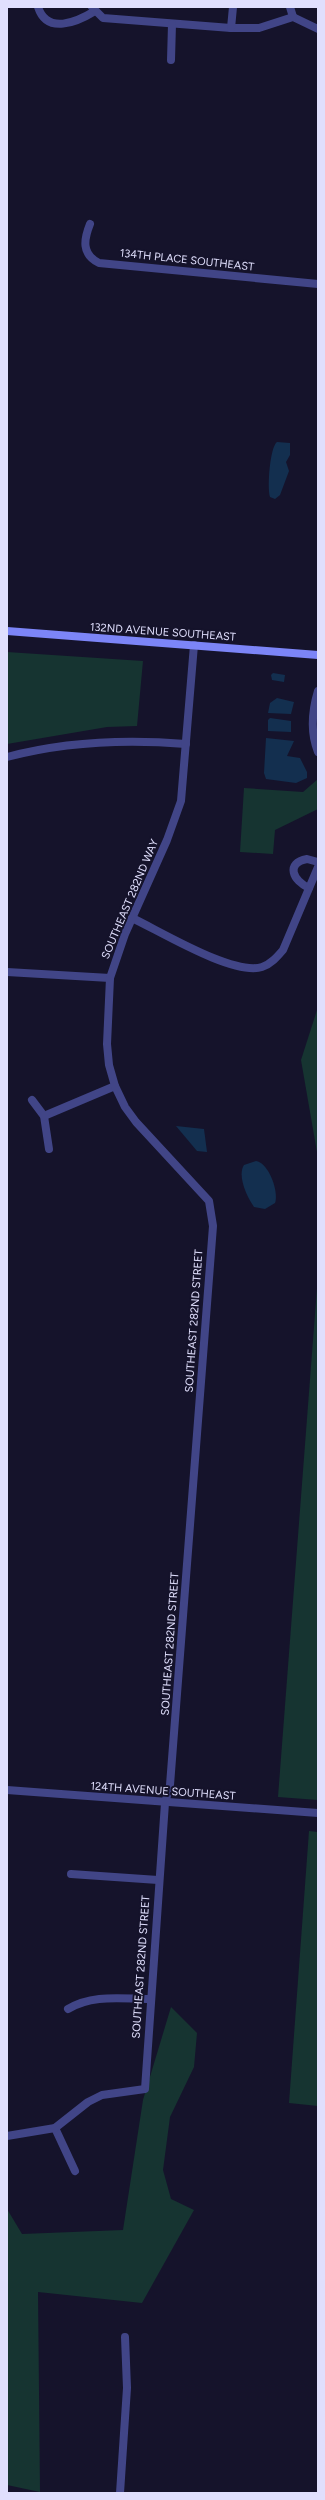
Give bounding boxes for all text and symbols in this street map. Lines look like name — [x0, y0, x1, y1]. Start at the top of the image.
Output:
street label: 134TH PLACE SOUTHEAST — [119, 246, 255, 274]
street label: 132ND AVENUE SOUTHEAST — [90, 620, 236, 644]
street label: SOUTHEAST 282ND WAY — [99, 837, 161, 961]
street label: SOUTHEAST 282ND STREET — [183, 1249, 205, 1393]
street label: SOUTHEAST 282ND STREET — [159, 1572, 181, 1716]
street label: 124TH AVENUE SOUTHEAST — [90, 1779, 236, 1803]
street label: SOUTHEAST 282ND STREET — [130, 1895, 152, 2039]

